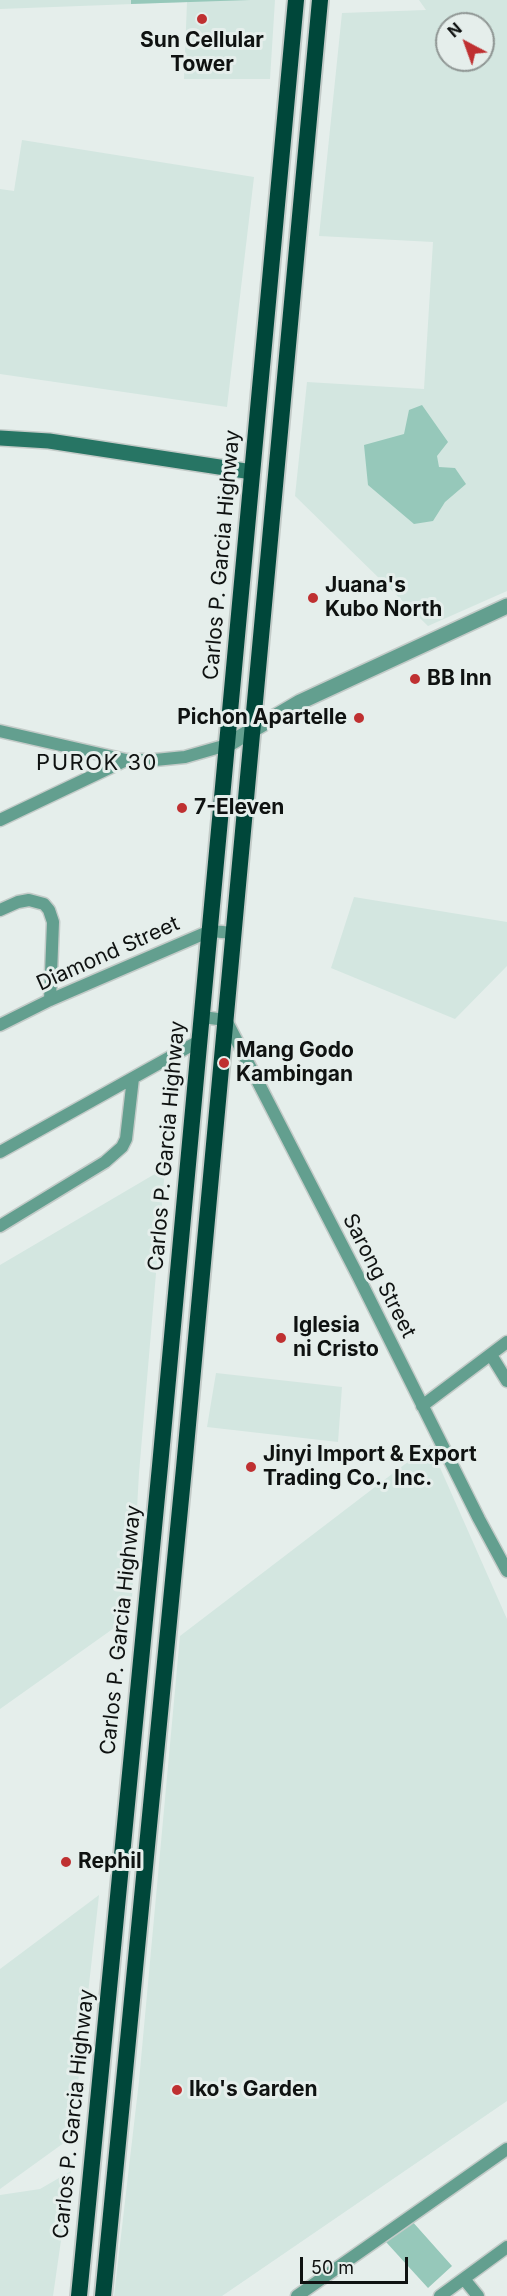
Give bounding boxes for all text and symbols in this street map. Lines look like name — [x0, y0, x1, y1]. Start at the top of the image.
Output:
marker: Sun Cellular Tower — [195, 12, 209, 26]
north arrow — [435, 12, 495, 72]
text: N — [443, 18, 466, 41]
place label: Sun Cellular Tower — [140, 28, 264, 78]
street label: Carlos P. Garcia Highway — [199, 429, 245, 681]
place label: Juana's Kubo North — [325, 573, 442, 623]
marker: Juana's Kubo North — [306, 591, 320, 605]
place label: BB Inn — [427, 666, 492, 692]
marker: BB Inn — [408, 672, 422, 686]
place label: Pichon Apartelle — [177, 705, 347, 731]
marker: Pichon Apartelle — [352, 711, 366, 725]
district label: PUROK 30 — [36, 750, 158, 776]
place label: 7-Eleven — [194, 795, 284, 821]
marker: 7-Eleven — [175, 801, 189, 815]
street label: Diamond Street — [33, 911, 183, 997]
street label: Carlos P. Garcia Highway — [144, 1020, 190, 1272]
place label: Mang Godo Kambingan — [236, 1038, 354, 1088]
marker: Mang Godo Kambingan — [217, 1056, 231, 1070]
street label: Sarong Street — [337, 1210, 421, 1342]
place label: Iglesia ni Cristo — [293, 1313, 379, 1363]
marker: Iglesia ni Cristo — [274, 1331, 288, 1345]
place label: Jinyi Import & Export Trading Co., Inc. — [263, 1442, 477, 1492]
marker: Jinyi Import & Export Trading Co., Inc. — [244, 1460, 258, 1474]
street label: Carlos P. Garcia Highway — [95, 1504, 147, 1756]
place label: Rephil — [78, 1849, 142, 1875]
marker: Rephil — [59, 1855, 73, 1869]
street label: Carlos P. Garcia Highway — [48, 1988, 100, 2240]
place label: Iko's Garden — [189, 2077, 318, 2103]
marker: Iko's Garden — [170, 2083, 184, 2097]
scale bar — [303, 2245, 411, 2283]
text: 50 m — [311, 2257, 354, 2278]

